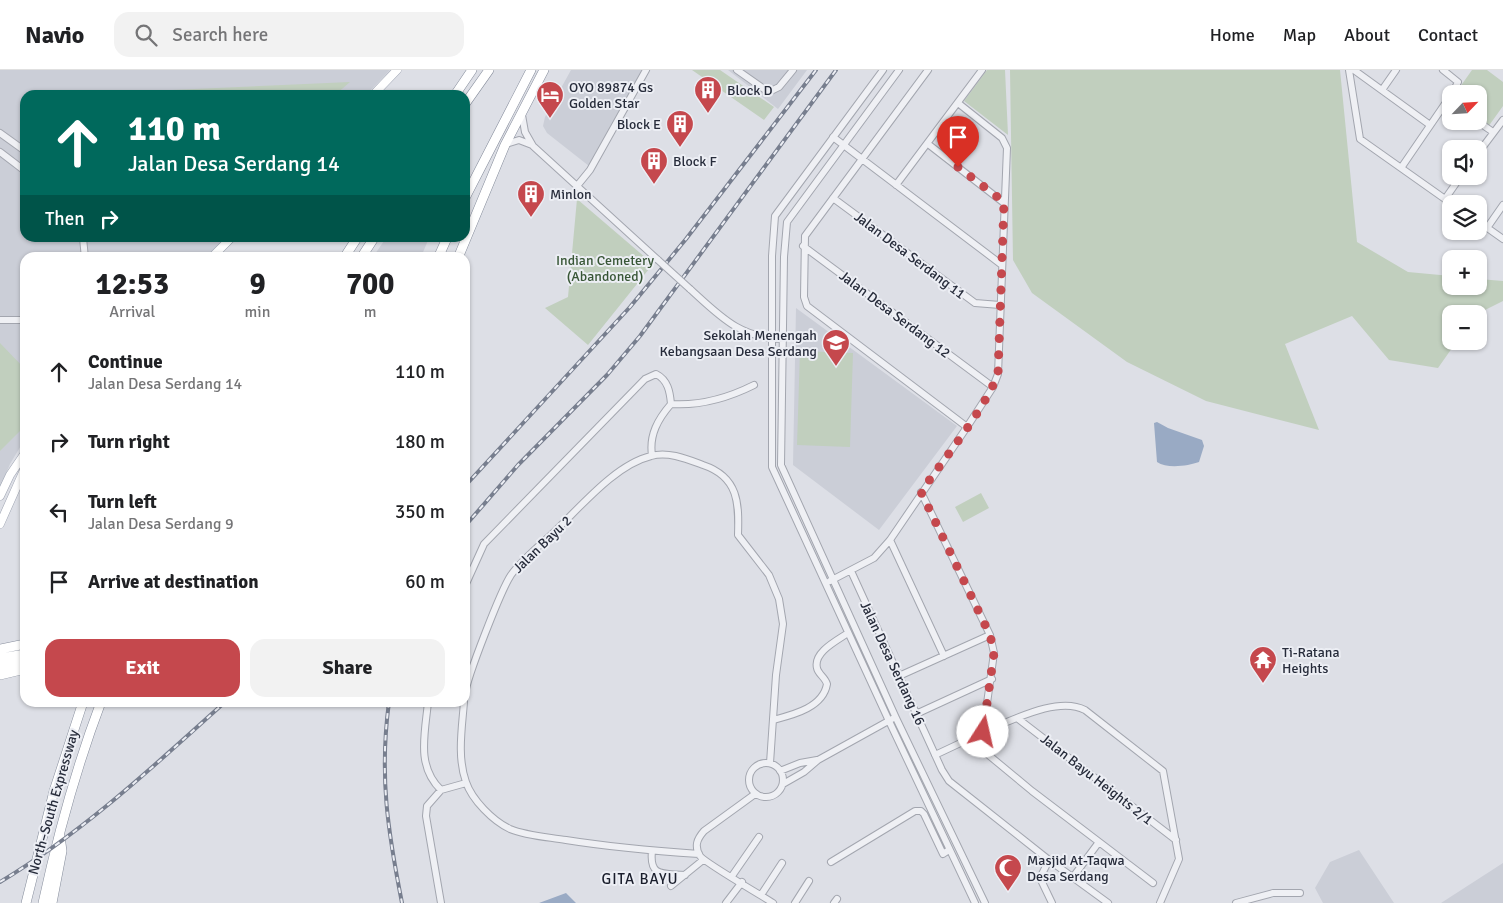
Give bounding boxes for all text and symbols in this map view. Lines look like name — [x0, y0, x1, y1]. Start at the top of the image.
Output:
search box — [114, 12, 464, 57]
text: Navio — [25, 20, 84, 50]
icon: search — [132, 21, 160, 49]
text: Search here — [172, 23, 268, 47]
text: Home — [1210, 24, 1255, 46]
text: Map — [1283, 24, 1316, 46]
text: About — [1344, 24, 1390, 46]
text: Contact — [1418, 24, 1478, 46]
building icon: Block D — [693, 75, 723, 114]
place label: OYO 89874 Gs Golden Star — [569, 79, 653, 112]
hotel icon: OYO 89874 Gs Golden Star — [535, 80, 565, 119]
place label: Block D — [727, 82, 773, 99]
north arrow — [1442, 85, 1488, 130]
map controls — [1442, 85, 1487, 350]
text: 110 m — [128, 107, 221, 150]
building icon: Block E — [665, 109, 695, 148]
icon: ahead — [45, 110, 110, 175]
place label: Block E — [617, 116, 661, 133]
pin — [937, 116, 979, 167]
icon: arrive — [944, 123, 972, 151]
button: sound — [1442, 140, 1487, 185]
building icon: Block F — [639, 146, 669, 185]
text: Jalan Desa Serdang 14 — [128, 150, 340, 177]
place label: Block F — [673, 153, 717, 170]
building icon: Minlon — [516, 179, 546, 218]
place label: Minlon — [550, 186, 592, 203]
button: layers — [1442, 195, 1487, 240]
icon: right — [95, 205, 123, 233]
text: Then — [45, 207, 85, 231]
street label: Jalan Desa Serdang 11 — [851, 208, 969, 303]
button: + — [1442, 250, 1487, 295]
park label: Indian Cemetery (Abandoned) — [556, 252, 654, 285]
text: 12:53 — [95, 266, 169, 303]
text: 9 — [249, 266, 266, 303]
text: 700 — [346, 266, 394, 303]
street label: Jalan Desa Serdang 12 — [836, 267, 954, 362]
text: Arrival — [109, 302, 155, 322]
text: min — [245, 302, 270, 322]
text: m — [364, 302, 377, 322]
button: − — [1442, 305, 1487, 350]
place label: Sekolah Menengah Kebangsaan Desa Serdang — [660, 327, 817, 360]
school or university icon: Sekolah Menengah Kebangsaan Desa Serdang — [821, 328, 851, 367]
text: Continue — [88, 350, 163, 374]
icon: ahead — [45, 358, 73, 386]
text: 110 m — [395, 360, 445, 384]
text: Jalan Desa Serdang 14 — [88, 374, 242, 394]
icon: right — [45, 428, 73, 456]
text: Turn right — [88, 430, 170, 454]
text: 180 m — [395, 430, 445, 454]
text: Turn left — [88, 490, 157, 514]
icon: left — [45, 498, 73, 526]
text: 350 m — [395, 500, 445, 524]
street label: Jalan Bayu 2 — [509, 512, 575, 577]
text: Jalan Desa Serdang 9 — [88, 514, 234, 534]
icon: arrive — [45, 568, 73, 596]
text: Arrive at destination — [88, 570, 259, 594]
text: 60 m — [405, 570, 445, 594]
street label: Jalan Desa Serdang 16 — [856, 598, 929, 728]
button: Exit — [45, 639, 240, 697]
button: Share — [250, 639, 445, 697]
place label: Ti-Ratana Heights — [1282, 644, 1340, 677]
temple icon: Ti-Ratana Heights — [1248, 645, 1278, 684]
position arrow — [956, 705, 1008, 757]
street label: North–South Expressway — [25, 727, 82, 877]
street label: Jalan Bayu Heights 2/1 — [1037, 730, 1156, 829]
place label: Masjid At-Taqwa Desa Serdang — [1027, 852, 1125, 885]
mosque icon: Masjid At-Taqwa Desa Serdang — [993, 853, 1023, 892]
district label: GITA BAYU — [601, 870, 679, 888]

